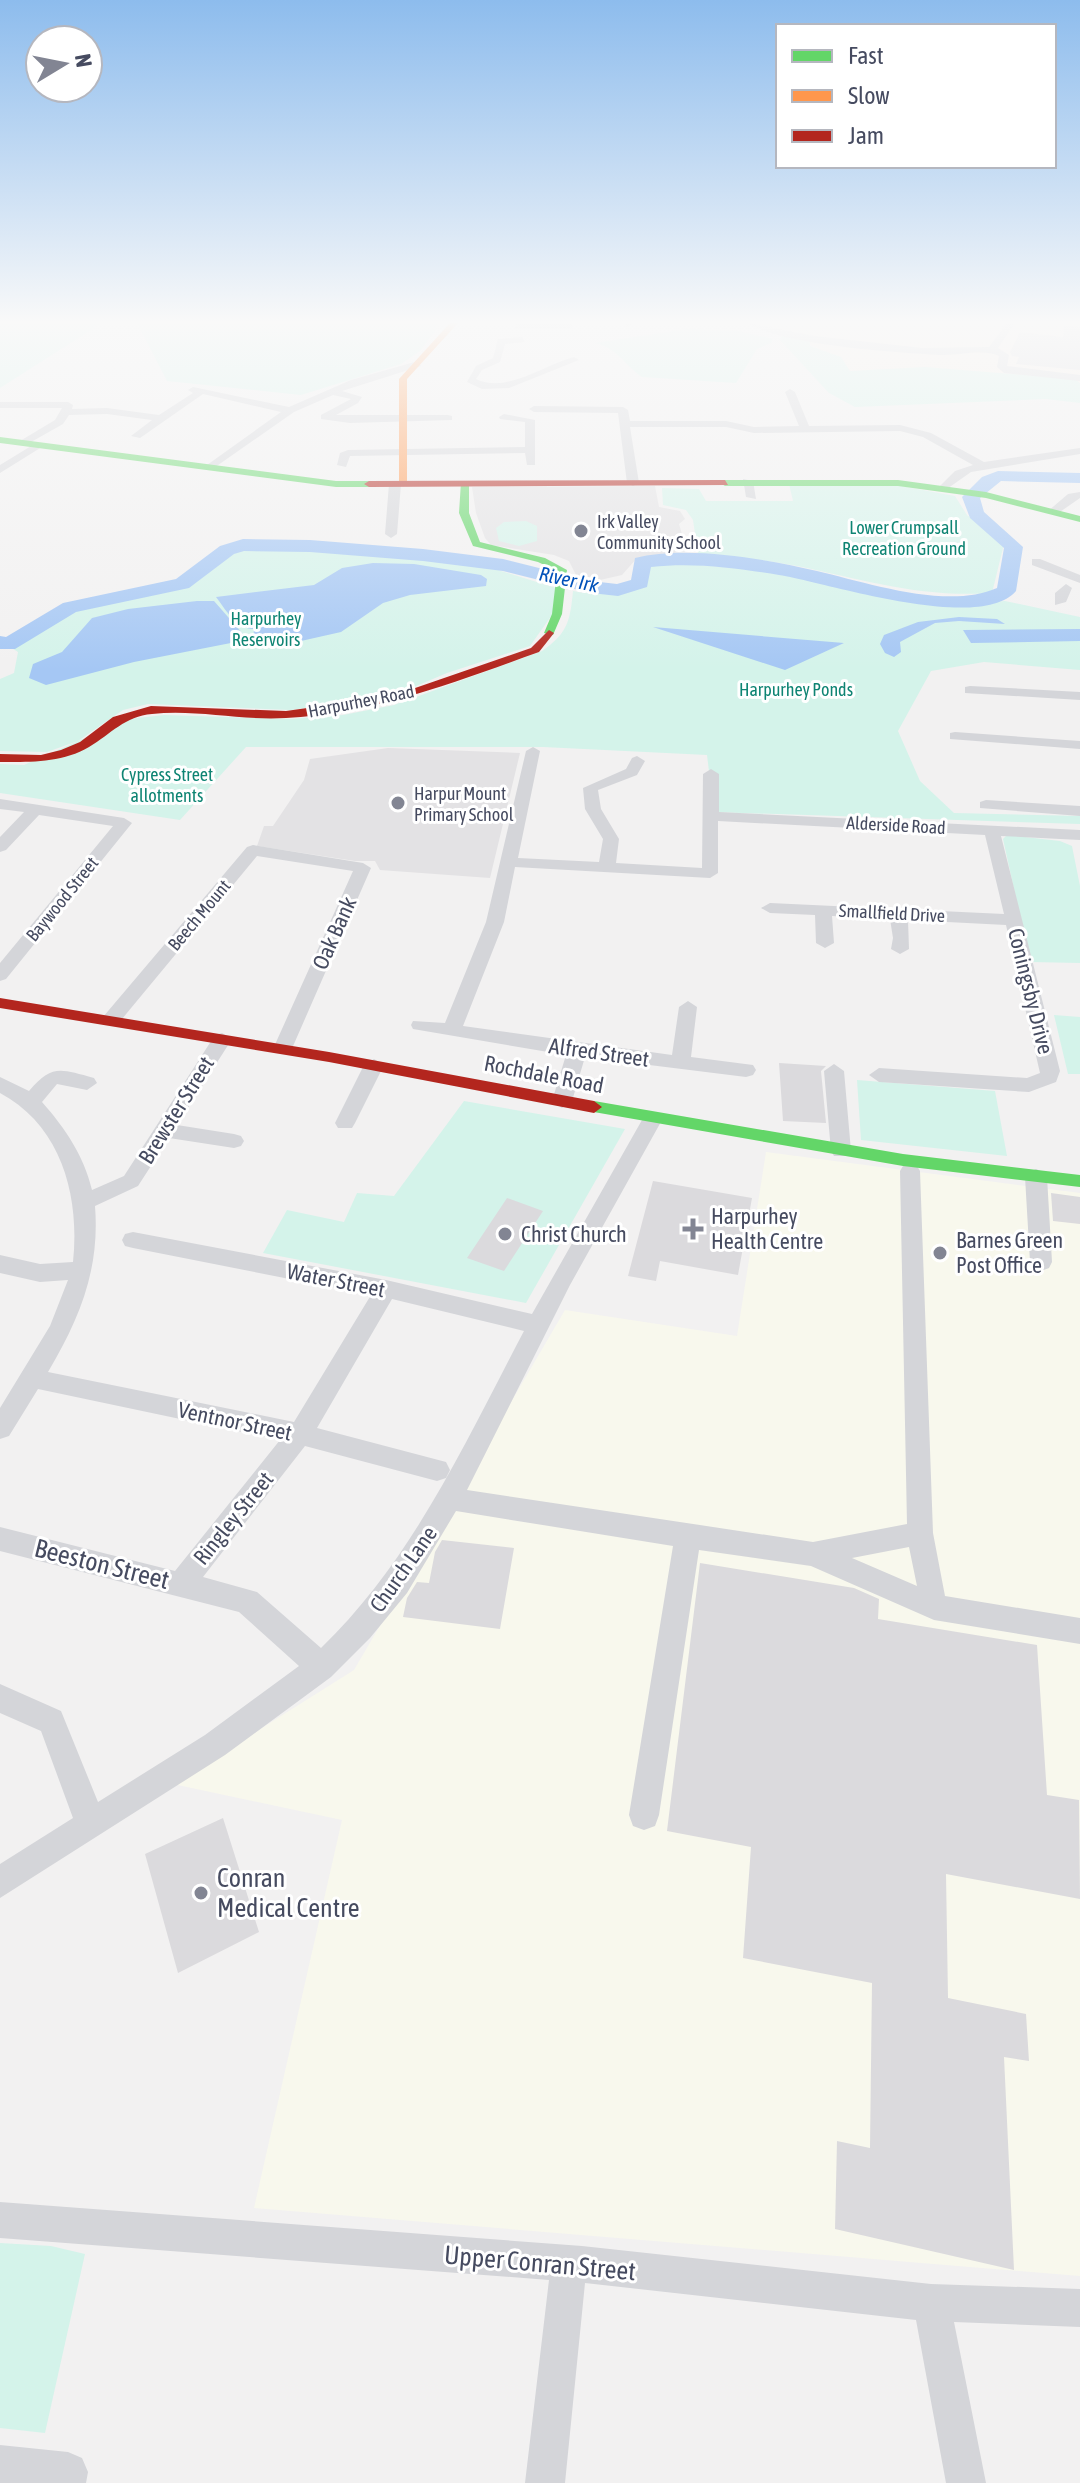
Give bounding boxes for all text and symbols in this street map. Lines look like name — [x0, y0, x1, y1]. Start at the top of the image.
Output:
north arrow — [24, 24, 104, 104]
legend — [776, 24, 1056, 168]
text: Fast — [848, 42, 884, 69]
text: N — [70, 52, 98, 69]
text: Slow — [848, 82, 890, 109]
text: Jam — [848, 122, 884, 149]
place label: Irk Valley Community School — [597, 511, 721, 553]
park label: Lower Crumpsall Recreation Ground — [842, 517, 966, 559]
marker: Irk Valley Community School — [572, 522, 590, 540]
water label: River Irk — [537, 561, 601, 597]
park label: Harpurhey Reservoirs — [231, 608, 301, 650]
park label: Harpurhey Ponds — [739, 679, 853, 700]
street label: Harpurhey Road — [306, 680, 416, 722]
park label: Cypress Street allotments — [121, 764, 213, 806]
place label: Harpur Mount Primary School — [414, 783, 514, 825]
marker: Harpur Mount Primary School — [389, 794, 407, 812]
street label: Alderside Road — [846, 812, 946, 838]
street label: Baywood Street — [22, 853, 102, 945]
street label: Beech Mount — [163, 875, 235, 955]
street label: Oak Bank — [307, 892, 362, 973]
street label: Smallfield Drive — [838, 900, 946, 926]
street label: Coningsby Drive — [1003, 925, 1059, 1057]
street label: Alfred Street — [547, 1032, 651, 1072]
street label: Rochdale Road — [482, 1050, 606, 1098]
street label: Brewster Street — [133, 1052, 219, 1168]
place label: Harpurhey Health Centre — [711, 1203, 823, 1254]
marker: Harpurhey Health Centre — [682, 1218, 704, 1240]
place label: Christ Church — [521, 1221, 627, 1247]
marker: Christ Church — [496, 1225, 514, 1243]
place label: Barnes Green Post Office — [956, 1227, 1063, 1278]
marker: Barnes Green Post Office — [931, 1244, 949, 1262]
street label: Water Street — [285, 1258, 387, 1302]
street label: Ventnor Street — [176, 1396, 294, 1446]
street label: Ringley Street — [188, 1466, 278, 1570]
street label: Church Lane — [364, 1521, 442, 1617]
street label: Beeston Street — [32, 1533, 172, 1595]
place label: Conran Medical Centre — [217, 1863, 360, 1923]
marker: Conran Medical Centre — [192, 1884, 210, 1902]
street label: Upper Conran Street — [443, 2240, 637, 2286]

